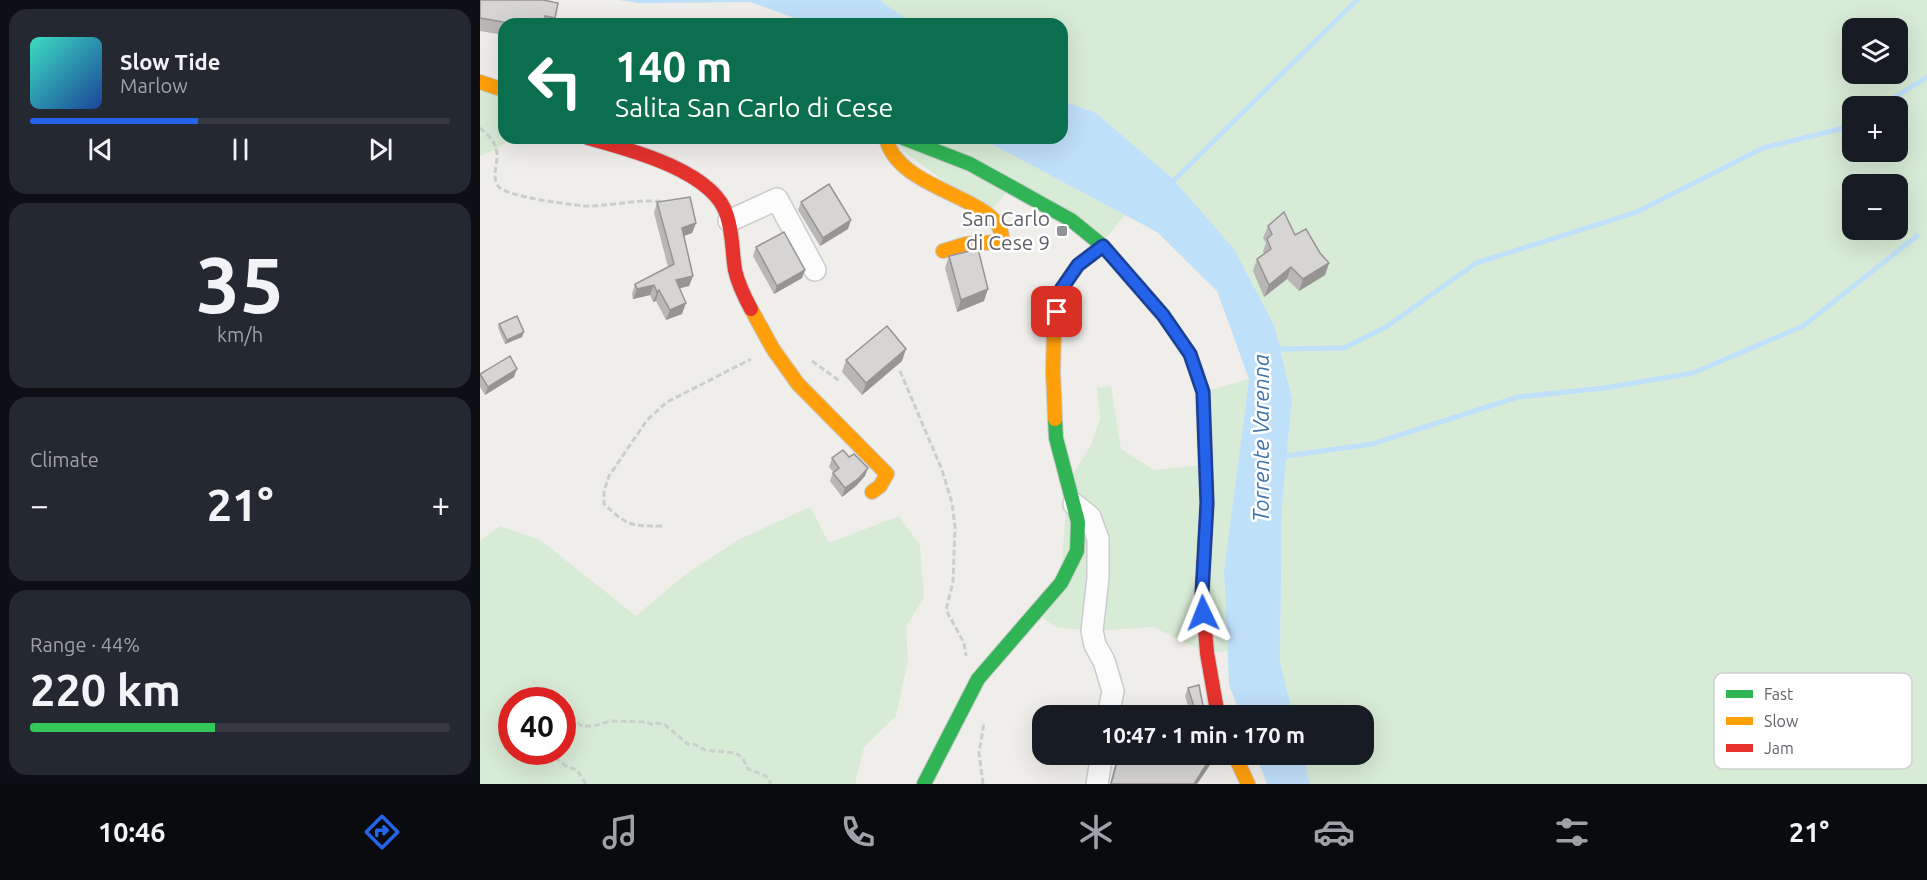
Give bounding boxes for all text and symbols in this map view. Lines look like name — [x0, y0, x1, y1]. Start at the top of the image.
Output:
map controls — [1842, 18, 1908, 240]
button: layers — [1842, 18, 1908, 84]
icon: left — [516, 42, 594, 120]
text: 140 m — [615, 43, 732, 90]
text: Slow Tide — [120, 49, 220, 74]
text: Marlow — [120, 74, 188, 97]
text: Salita San Carlo di Cese — [615, 92, 893, 122]
button: + — [1842, 96, 1908, 162]
icon: previous — [84, 133, 117, 166]
icon: pause — [224, 133, 257, 166]
icon: next — [364, 133, 397, 166]
button: − — [1842, 174, 1908, 240]
place label: San Carlo di Cese 9 — [962, 206, 1050, 254]
marker: San Carlo di Cese 9 — [1055, 224, 1069, 238]
text: 35 — [196, 240, 284, 328]
pin — [1031, 286, 1082, 337]
icon: arrive — [1040, 295, 1073, 328]
text: km/h — [217, 323, 263, 346]
water label: Torrente Varenna — [1248, 354, 1273, 522]
text: Climate — [30, 448, 99, 471]
text: 21° — [207, 479, 273, 530]
text: − — [30, 486, 49, 523]
text: + — [431, 486, 450, 523]
position arrow — [1171, 581, 1235, 645]
text: Range · 44% — [30, 633, 140, 656]
text: 220 km — [30, 664, 181, 715]
legend — [1714, 673, 1912, 769]
text: Fast — [1764, 685, 1794, 703]
speed limit sign: 40 — [498, 687, 576, 765]
text: Slow — [1764, 712, 1799, 730]
text: 10:47 · 1 min · 170 m — [1101, 722, 1305, 747]
text: Jam — [1764, 739, 1794, 757]
icon: directions — [361, 811, 403, 853]
icon: music — [599, 811, 641, 853]
icon: phone — [837, 811, 879, 853]
icon: climate — [1075, 811, 1117, 853]
icon: car — [1313, 811, 1355, 853]
icon: filters — [1551, 811, 1593, 853]
text: 10:46 — [98, 817, 166, 847]
text: 21° — [1789, 817, 1829, 847]

